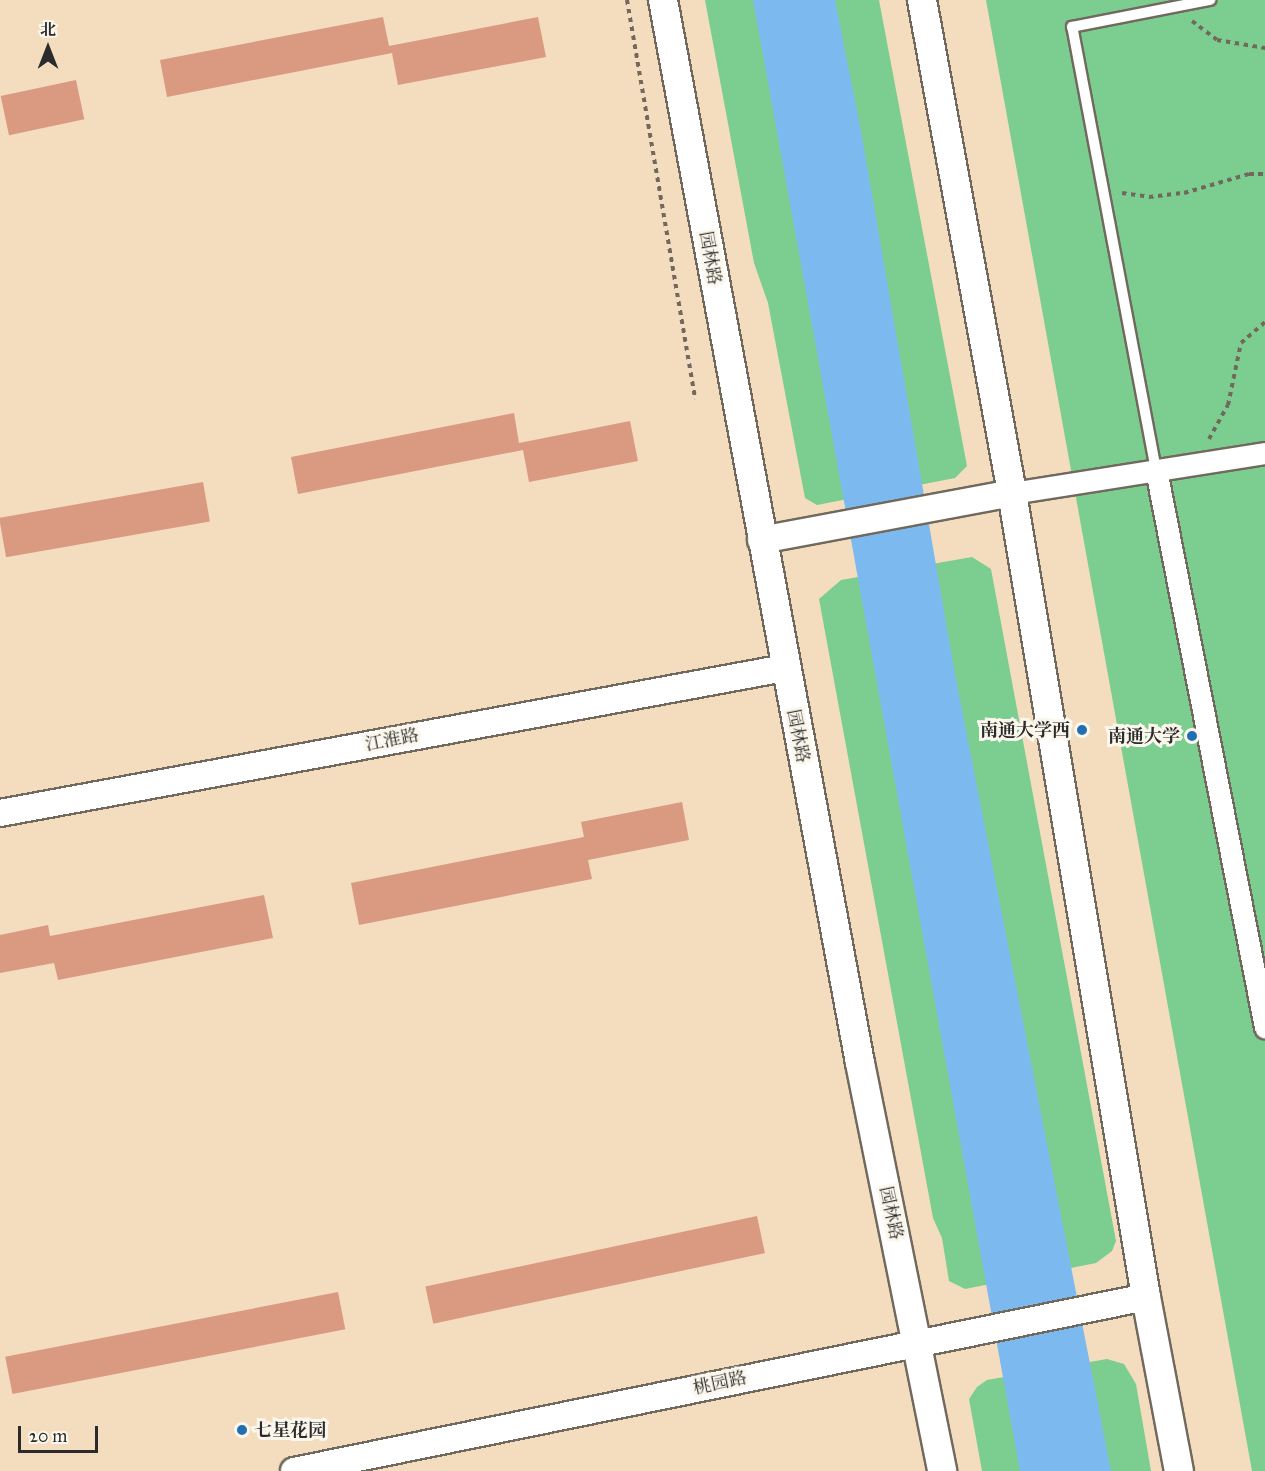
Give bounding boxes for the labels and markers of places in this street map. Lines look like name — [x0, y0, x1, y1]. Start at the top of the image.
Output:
place label: 南通大学西 — [980, 719, 1070, 741]
marker: 南通大学西 — [1075, 723, 1089, 737]
place label: 南通大学 — [1108, 725, 1180, 747]
marker: 南通大学 — [1185, 729, 1199, 743]
place label: 七星花园 — [254, 1419, 326, 1441]
marker: 七星花园 — [235, 1423, 249, 1437]

